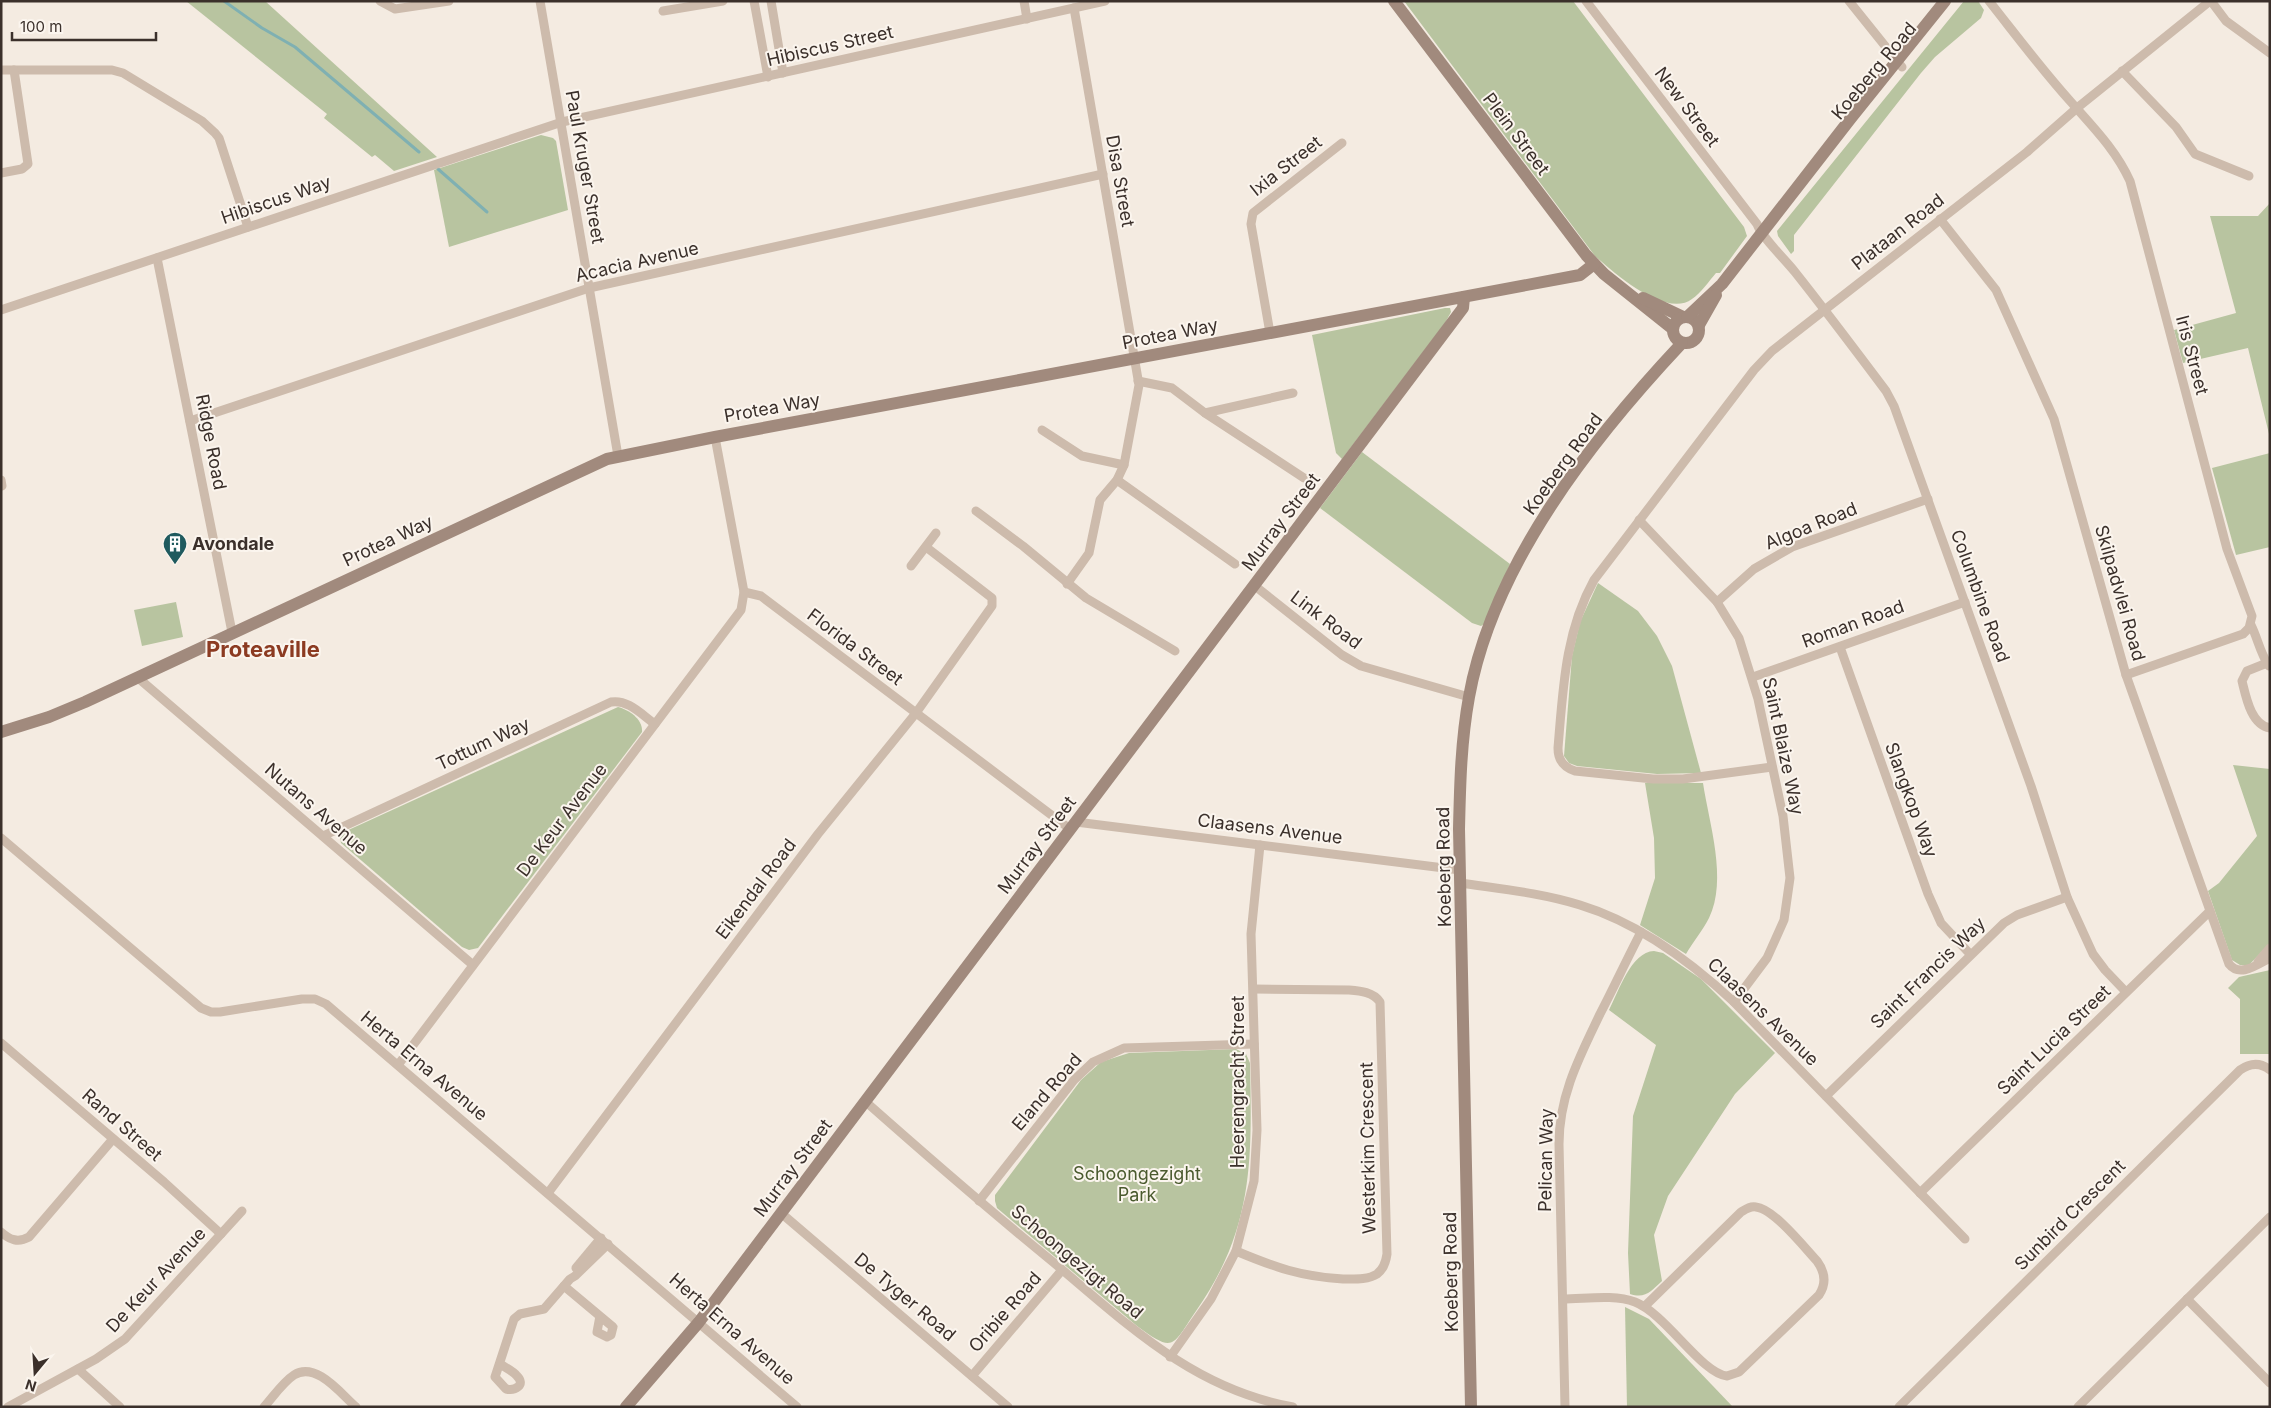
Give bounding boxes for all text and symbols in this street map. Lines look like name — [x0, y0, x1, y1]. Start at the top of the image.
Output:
scale bar — [12, 10, 156, 42]
text: 100 m — [20, 17, 62, 36]
street label: Koeberg Road — [1827, 18, 1920, 123]
street label: Hibiscus Street — [765, 21, 895, 70]
street label: New Street — [1651, 63, 1724, 151]
street label: Paul Kruger Street — [562, 89, 609, 245]
street label: Plein Street — [1479, 89, 1554, 179]
street label: Ixia Street — [1246, 131, 1326, 200]
street label: Disa Street — [1102, 133, 1139, 229]
street label: Hibiscus Way — [218, 171, 334, 228]
street label: Plataan Road — [1847, 189, 1948, 274]
street label: Acacia Avenue — [573, 237, 701, 286]
street label: Iris Street — [2172, 313, 2213, 397]
street label: Protea Way — [1120, 314, 1220, 353]
street label: Protea Way — [722, 389, 822, 426]
street label: Ridge Road — [192, 392, 231, 492]
street label: Koeberg Road — [1519, 409, 1606, 518]
street label: Murray Street — [1237, 469, 1324, 575]
street label: Algoa Road — [1762, 498, 1860, 554]
street label: Protea Way — [339, 511, 436, 571]
street label: Skilpadvlei Road — [2091, 522, 2150, 663]
street label: Columbine Road — [1947, 527, 2014, 665]
building icon: Avondale — [162, 531, 188, 565]
place label: Avondale — [192, 533, 275, 554]
street label: Link Road — [1287, 586, 1366, 653]
street label: Roman Road — [1799, 595, 1907, 652]
street label: Florida Street — [803, 604, 907, 689]
district label: Proteaville — [206, 636, 320, 662]
street label: Saint Blaize Way — [1759, 675, 1808, 817]
street label: Tottum Way — [433, 713, 533, 774]
street label: Slangkop Way — [1881, 739, 1942, 860]
street label: Nutans Avenue — [261, 758, 372, 859]
street label: De Keur Avenue — [512, 759, 611, 880]
street label: Murray Street — [993, 792, 1080, 898]
street label: Koeberg Road — [1432, 807, 1455, 927]
street label: Claasens Avenue — [1196, 809, 1344, 848]
street label: Eikendal Road — [711, 835, 800, 943]
street label: Saint Francis Way — [1866, 913, 1989, 1033]
street label: Claasens Avenue — [1703, 953, 1823, 1070]
street label: Saint Lucia Street — [1993, 980, 2115, 1099]
street label: Heerengracht Street — [1227, 996, 1248, 1168]
street label: Herta Erna Avenue — [357, 1006, 492, 1125]
street label: Eland Road — [1007, 1049, 1086, 1135]
street label: Westerkim Crescent — [1355, 1062, 1380, 1234]
street label: Rand Street — [78, 1084, 167, 1165]
street label: Pelican Way — [1534, 1108, 1557, 1212]
street label: Murray Street — [749, 1115, 836, 1221]
street label: Sunbird Crescent — [2010, 1155, 2129, 1274]
park label: Schoongezight Park — [1073, 1163, 1201, 1205]
street label: Schoongezigt Road — [1007, 1200, 1148, 1323]
street label: Koeberg Road — [1439, 1212, 1462, 1332]
street label: De Keur Avenue — [102, 1223, 210, 1337]
street label: De Tyger Road — [850, 1248, 960, 1345]
street label: Oribie Road — [964, 1267, 1045, 1356]
street label: Herta Erna Avenue — [665, 1269, 799, 1389]
north arrow — [10, 1348, 60, 1398]
text: N — [23, 1376, 39, 1396]

